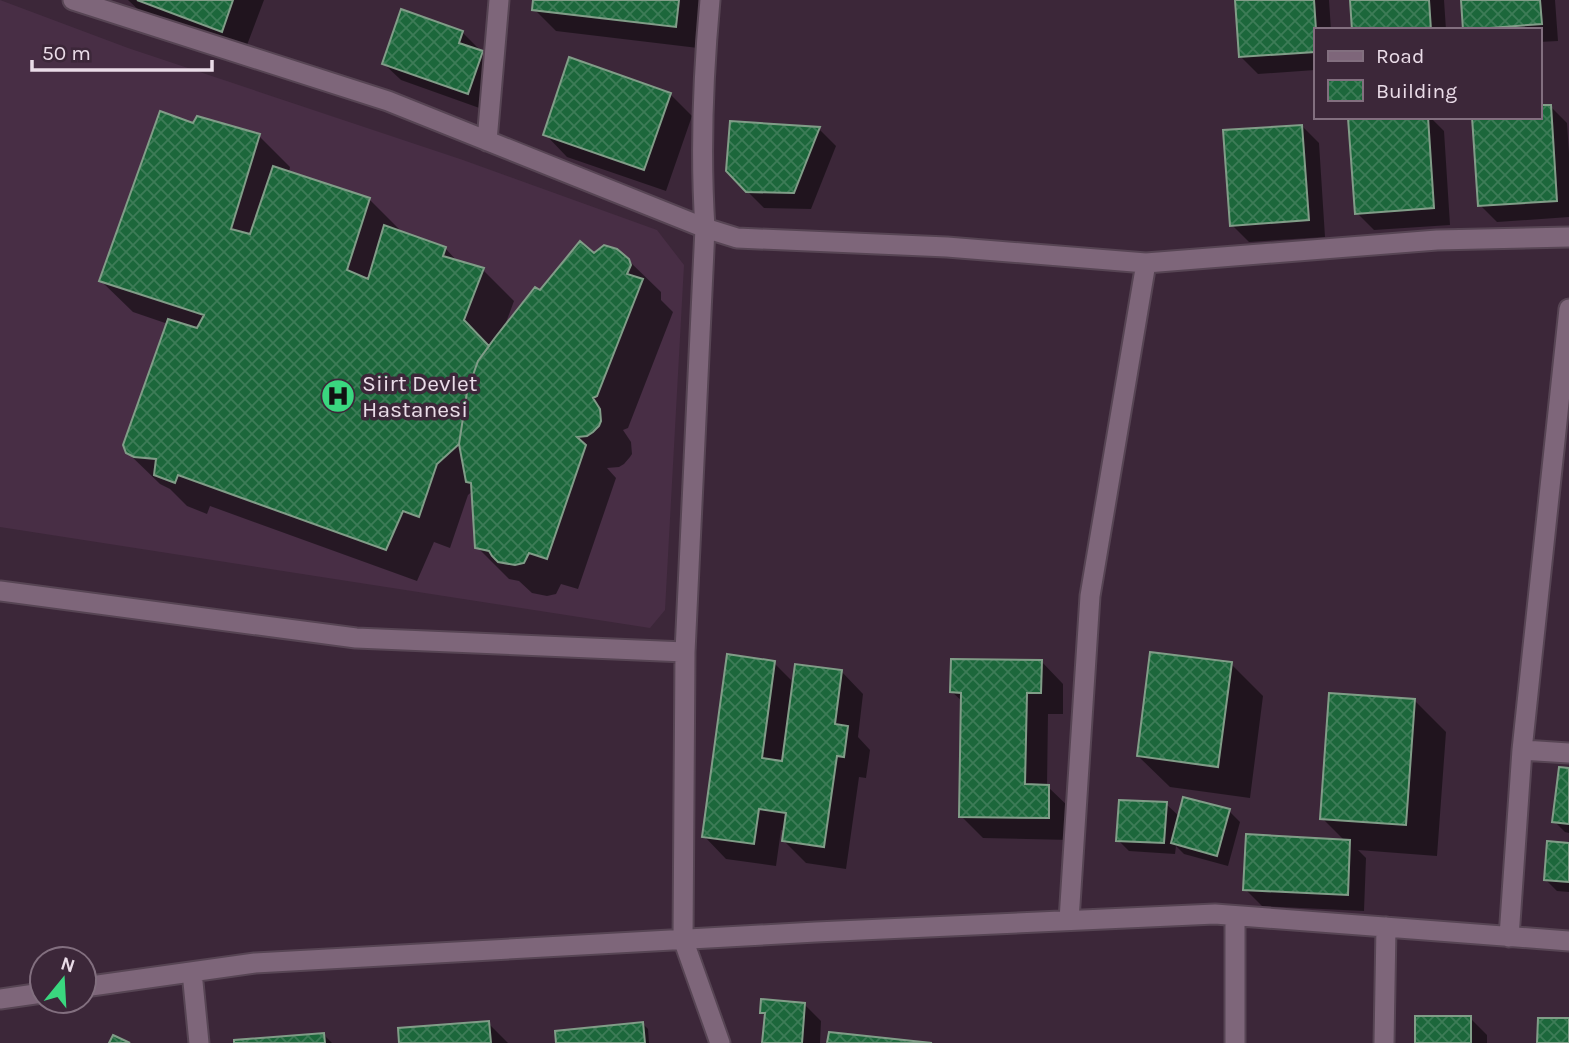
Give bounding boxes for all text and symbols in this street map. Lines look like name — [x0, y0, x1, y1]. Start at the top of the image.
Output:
scale bar — [32, 28, 212, 72]
legend — [1314, 28, 1541, 119]
text: 50 m — [42, 41, 91, 65]
text: Road — [1376, 44, 1424, 68]
text: Building — [1376, 79, 1457, 103]
place label: Siirt Devlet Hastanesi — [362, 370, 478, 423]
hospital icon: Siirt Devlet Hastanesi — [319, 377, 357, 415]
north arrow — [28, 945, 98, 1015]
text: N — [58, 952, 78, 977]

